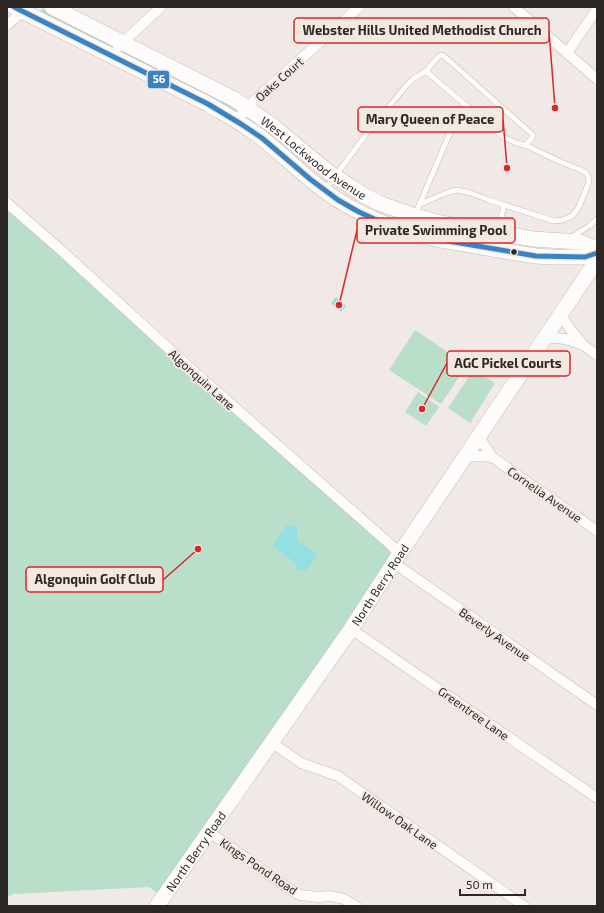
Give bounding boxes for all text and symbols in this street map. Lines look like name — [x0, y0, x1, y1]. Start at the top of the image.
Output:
callout: Webster Hills United Methodist Church — [294, 18, 549, 43]
text: Webster Hills United Methodist Church — [302, 22, 542, 38]
street label: Oaks Court — [252, 54, 306, 104]
line badge: 56 — [147, 70, 170, 89]
text: 56 — [153, 72, 166, 85]
callout: Mary Queen of Peace — [358, 107, 503, 132]
text: Mary Queen of Peace — [366, 111, 494, 128]
street label: West Lockwood Avenue — [258, 113, 369, 202]
callout: Private Swimming Pool — [357, 218, 515, 243]
text: Private Swimming Pool — [365, 222, 508, 238]
unlabelled marker — [509, 247, 519, 257]
street label: Algonquin Lane — [166, 346, 238, 412]
callout: AGC Pickel Courts — [447, 351, 570, 376]
text: AGC Pickel Courts — [454, 355, 562, 371]
street label: Cornelia Avenue — [505, 463, 585, 525]
street label: North Berry Road — [348, 541, 411, 628]
callout: Algonquin Golf Club — [26, 567, 163, 592]
text: Algonquin Golf Club — [35, 571, 156, 587]
street label: Beverly Avenue — [457, 604, 533, 664]
street label: Greentree Lane — [436, 683, 512, 743]
street label: Willow Oak Lane — [359, 788, 441, 852]
street label: North Berry Road — [163, 808, 228, 894]
street label: Kings Pond Road — [218, 835, 300, 897]
scale bar — [460, 871, 525, 897]
text: 50 m — [466, 877, 493, 891]

